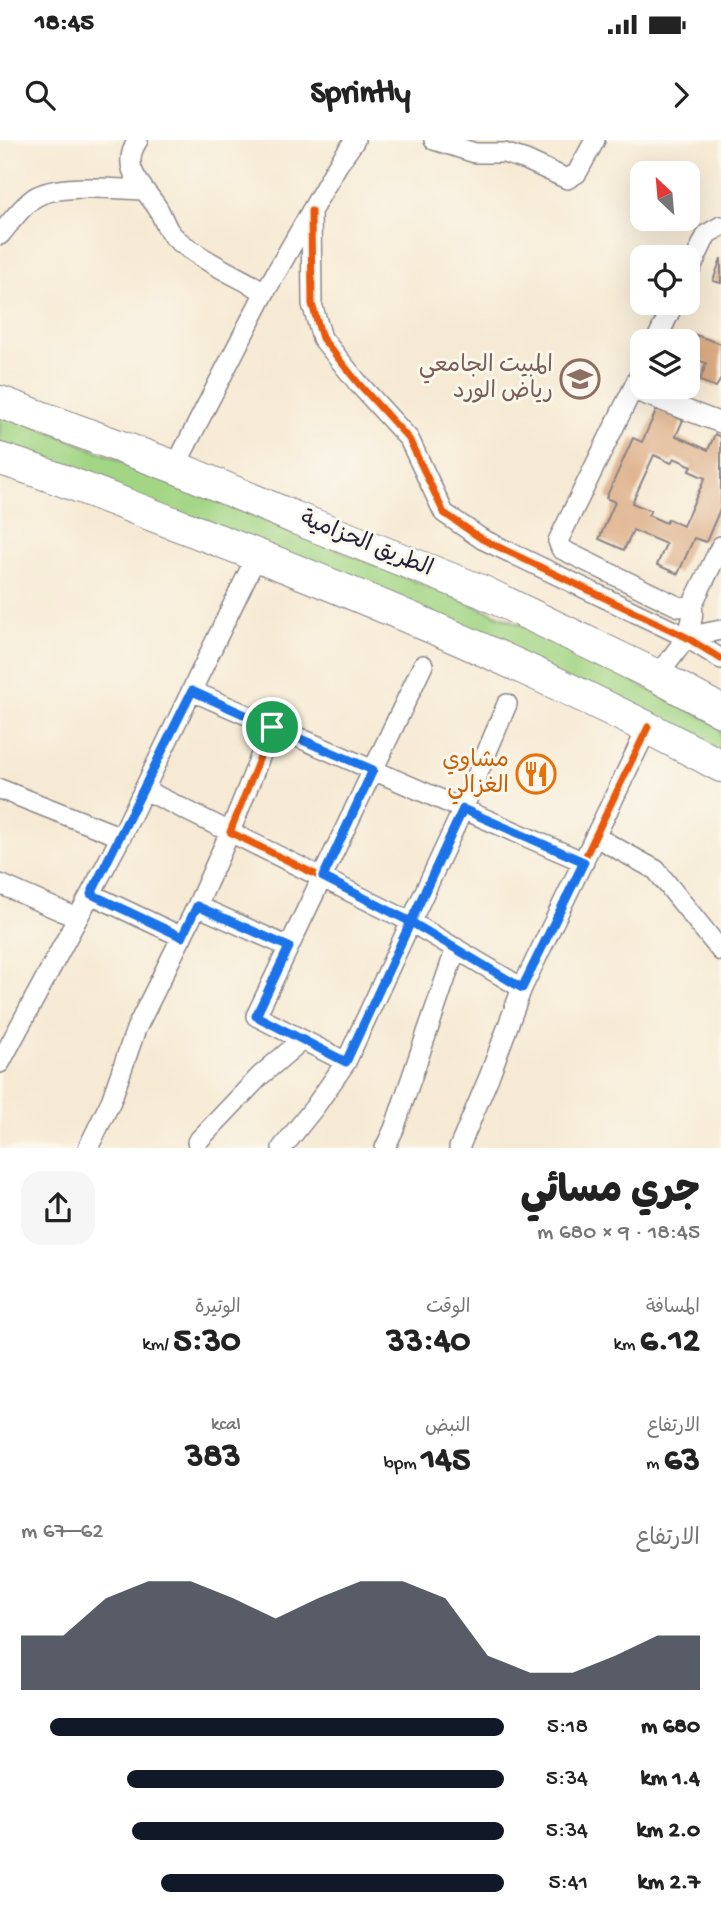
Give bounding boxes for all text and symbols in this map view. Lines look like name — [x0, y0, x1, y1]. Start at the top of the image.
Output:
text: 18:45 — [35, 9, 94, 40]
icon: search — [21, 76, 59, 114]
text: Sprintly — [311, 76, 410, 114]
icon: forward — [662, 76, 700, 114]
north arrow — [630, 161, 700, 231]
map controls — [630, 161, 700, 399]
button: locate — [630, 245, 700, 315]
button: layers — [630, 329, 700, 399]
place label: المبيت الجامعي رياض الورد — [419, 353, 553, 406]
school or university icon: المبيت الجامعي رياض الورد — [559, 358, 601, 400]
street label: الطريق الحزامية — [296, 506, 436, 584]
pin — [242, 697, 302, 757]
icon: arrive — [253, 708, 291, 746]
place label: مشاوي الغزالي — [442, 748, 509, 805]
restaurant icon: مشاوي الغزالي — [515, 753, 557, 795]
button: share — [21, 1171, 95, 1245]
text: جري مسائي — [521, 1172, 700, 1216]
text: 18:45 · 9 × 680 m — [537, 1220, 700, 1247]
text: الوتيرة — [195, 1297, 241, 1320]
text: الوقت — [426, 1297, 470, 1320]
text: المسافة — [646, 1297, 700, 1320]
text: 5:30 — [173, 1322, 241, 1363]
text: 33:40 — [387, 1322, 470, 1363]
text: 6.12 — [640, 1322, 700, 1363]
text: /km — [142, 1334, 173, 1357]
text: km — [614, 1334, 640, 1357]
text: kcal — [211, 1414, 241, 1437]
text: النبض — [425, 1416, 470, 1439]
text: الارتفاع — [647, 1416, 700, 1439]
text: 383 — [185, 1437, 241, 1478]
text: 145 — [421, 1441, 470, 1482]
text: 63 — [664, 1441, 700, 1482]
text: bpm — [384, 1453, 421, 1476]
text: m — [646, 1453, 664, 1476]
text: 62–67 m — [21, 1519, 103, 1546]
text: الارتفاع — [636, 1526, 700, 1553]
text: 5:18 — [547, 1714, 588, 1741]
text: 680 m — [641, 1714, 700, 1741]
text: 5:34 — [546, 1766, 588, 1793]
text: 1.4 km — [641, 1766, 700, 1793]
text: 5:34 — [546, 1818, 588, 1845]
text: 2.0 km — [636, 1818, 700, 1845]
text: 5:41 — [549, 1870, 588, 1897]
text: 2.7 km — [637, 1870, 700, 1897]

